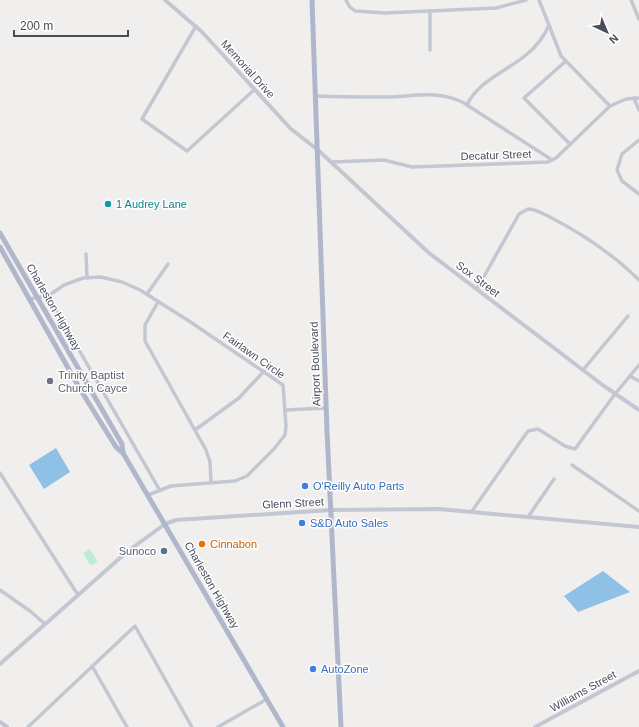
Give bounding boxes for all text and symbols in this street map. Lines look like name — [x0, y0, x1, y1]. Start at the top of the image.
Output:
scale bar — [14, 12, 128, 38]
north arrow — [587, 12, 627, 52]
text: 200 m — [20, 19, 53, 33]
text: N — [607, 32, 621, 46]
street label: Memorial Drive — [219, 38, 277, 100]
street label: Decatur Street — [460, 148, 532, 162]
place label: 1 Audrey Lane — [116, 198, 187, 210]
marker: 1 Audrey Lane — [103, 199, 113, 209]
street label: Sox Street — [454, 259, 502, 299]
street label: Charleston Highway — [24, 261, 84, 353]
street label: Airport Boulevard — [308, 321, 322, 407]
street label: Fairlawn Circle — [221, 329, 287, 381]
place label: Trinity Baptist Church Cayce — [58, 369, 128, 394]
marker: Trinity Baptist Church Cayce — [45, 376, 55, 386]
place label: O'Reilly Auto Parts — [313, 480, 405, 492]
marker: O'Reilly Auto Parts — [300, 481, 310, 491]
street label: Glenn Street — [262, 495, 324, 511]
place label: S&D Auto Sales — [310, 517, 389, 529]
marker: S&D Auto Sales — [297, 518, 307, 528]
place label: Cinnabon — [210, 538, 257, 550]
street label: Charleston Highway — [182, 539, 242, 631]
marker: Cinnabon — [197, 539, 207, 549]
place label: Sunoco — [119, 545, 156, 557]
marker: Sunoco — [159, 546, 169, 556]
place label: AutoZone — [321, 663, 369, 675]
marker: AutoZone — [308, 664, 318, 674]
street label: Williams Street — [548, 668, 618, 714]

